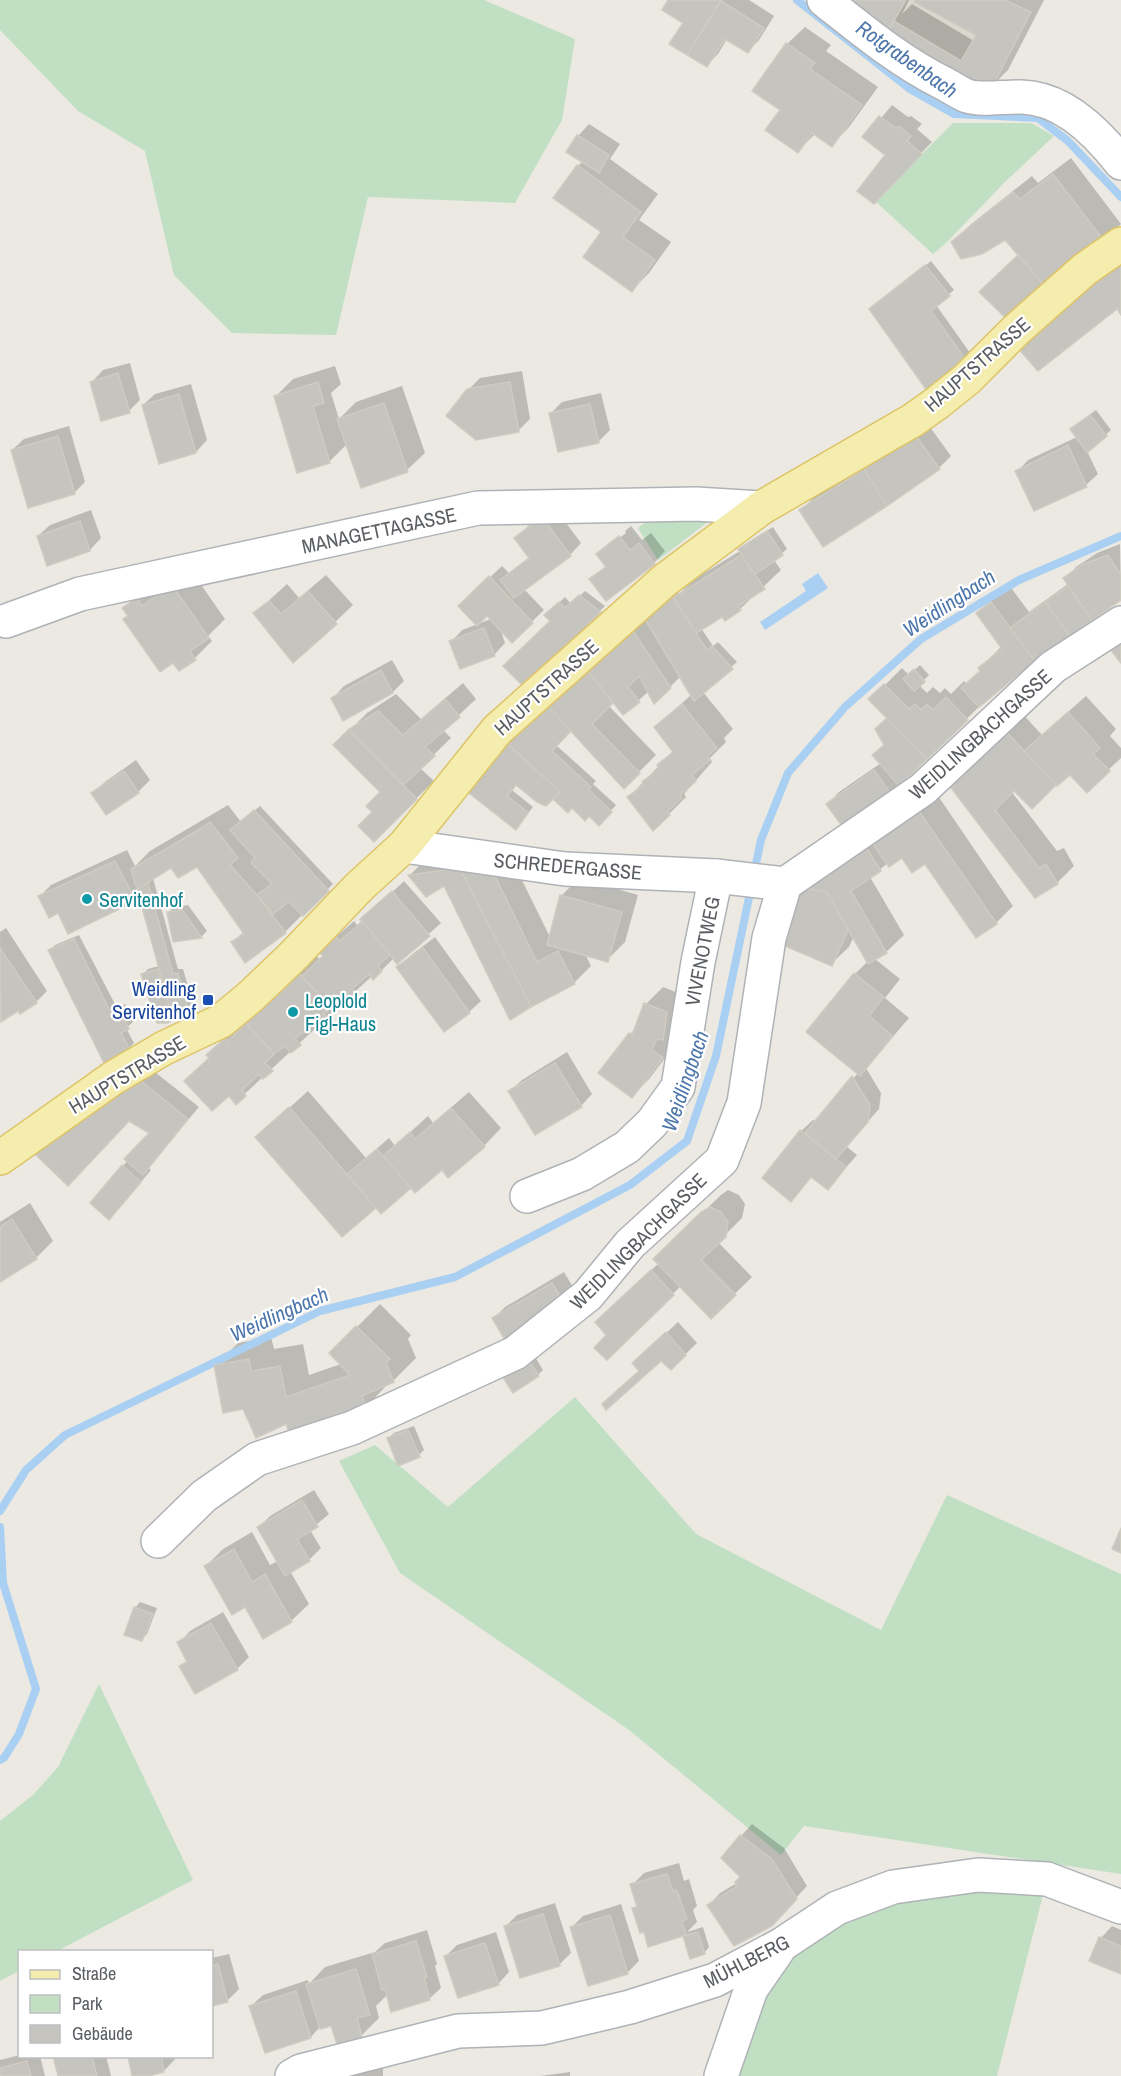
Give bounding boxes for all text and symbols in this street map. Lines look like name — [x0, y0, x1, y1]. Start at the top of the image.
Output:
water label: Rotgrabenbach — [850, 13, 964, 105]
street label: HAUPTSTRASSE — [918, 310, 1036, 418]
street label: MANAGETTAGASSE — [299, 500, 459, 560]
water label: Weidlingbach — [897, 562, 1001, 644]
street label: HAUPTSTRASSE — [488, 633, 604, 741]
street label: WEIDLINGBACHGASSE — [903, 663, 1057, 805]
street label: SCHREDERGASSE — [493, 846, 643, 886]
place label: Servitenhof — [99, 886, 183, 913]
marker: Servitenhof — [80, 892, 94, 906]
street label: VIVENOTWEG — [678, 894, 726, 1008]
place label: Weidling Servitenhof — [112, 975, 196, 1025]
place label: Leoplold Figl-Haus — [305, 987, 376, 1037]
marker: Weidling Servitenhof — [201, 993, 215, 1007]
marker: Leoplold Figl-Haus — [286, 1005, 300, 1019]
water label: Weidlingbach — [654, 1027, 716, 1135]
street label: HAUPTSTRASSE — [63, 1028, 191, 1120]
street label: WEIDLINGBACHGASSE — [564, 1167, 712, 1315]
water label: Weidlingbach — [225, 1279, 333, 1349]
street label: MÜHLBERG — [698, 1928, 794, 1994]
legend — [18, 1950, 213, 2058]
text: Straße — [72, 1961, 116, 1986]
text: Park — [72, 1991, 103, 2016]
text: Gebäude — [72, 2021, 133, 2046]

